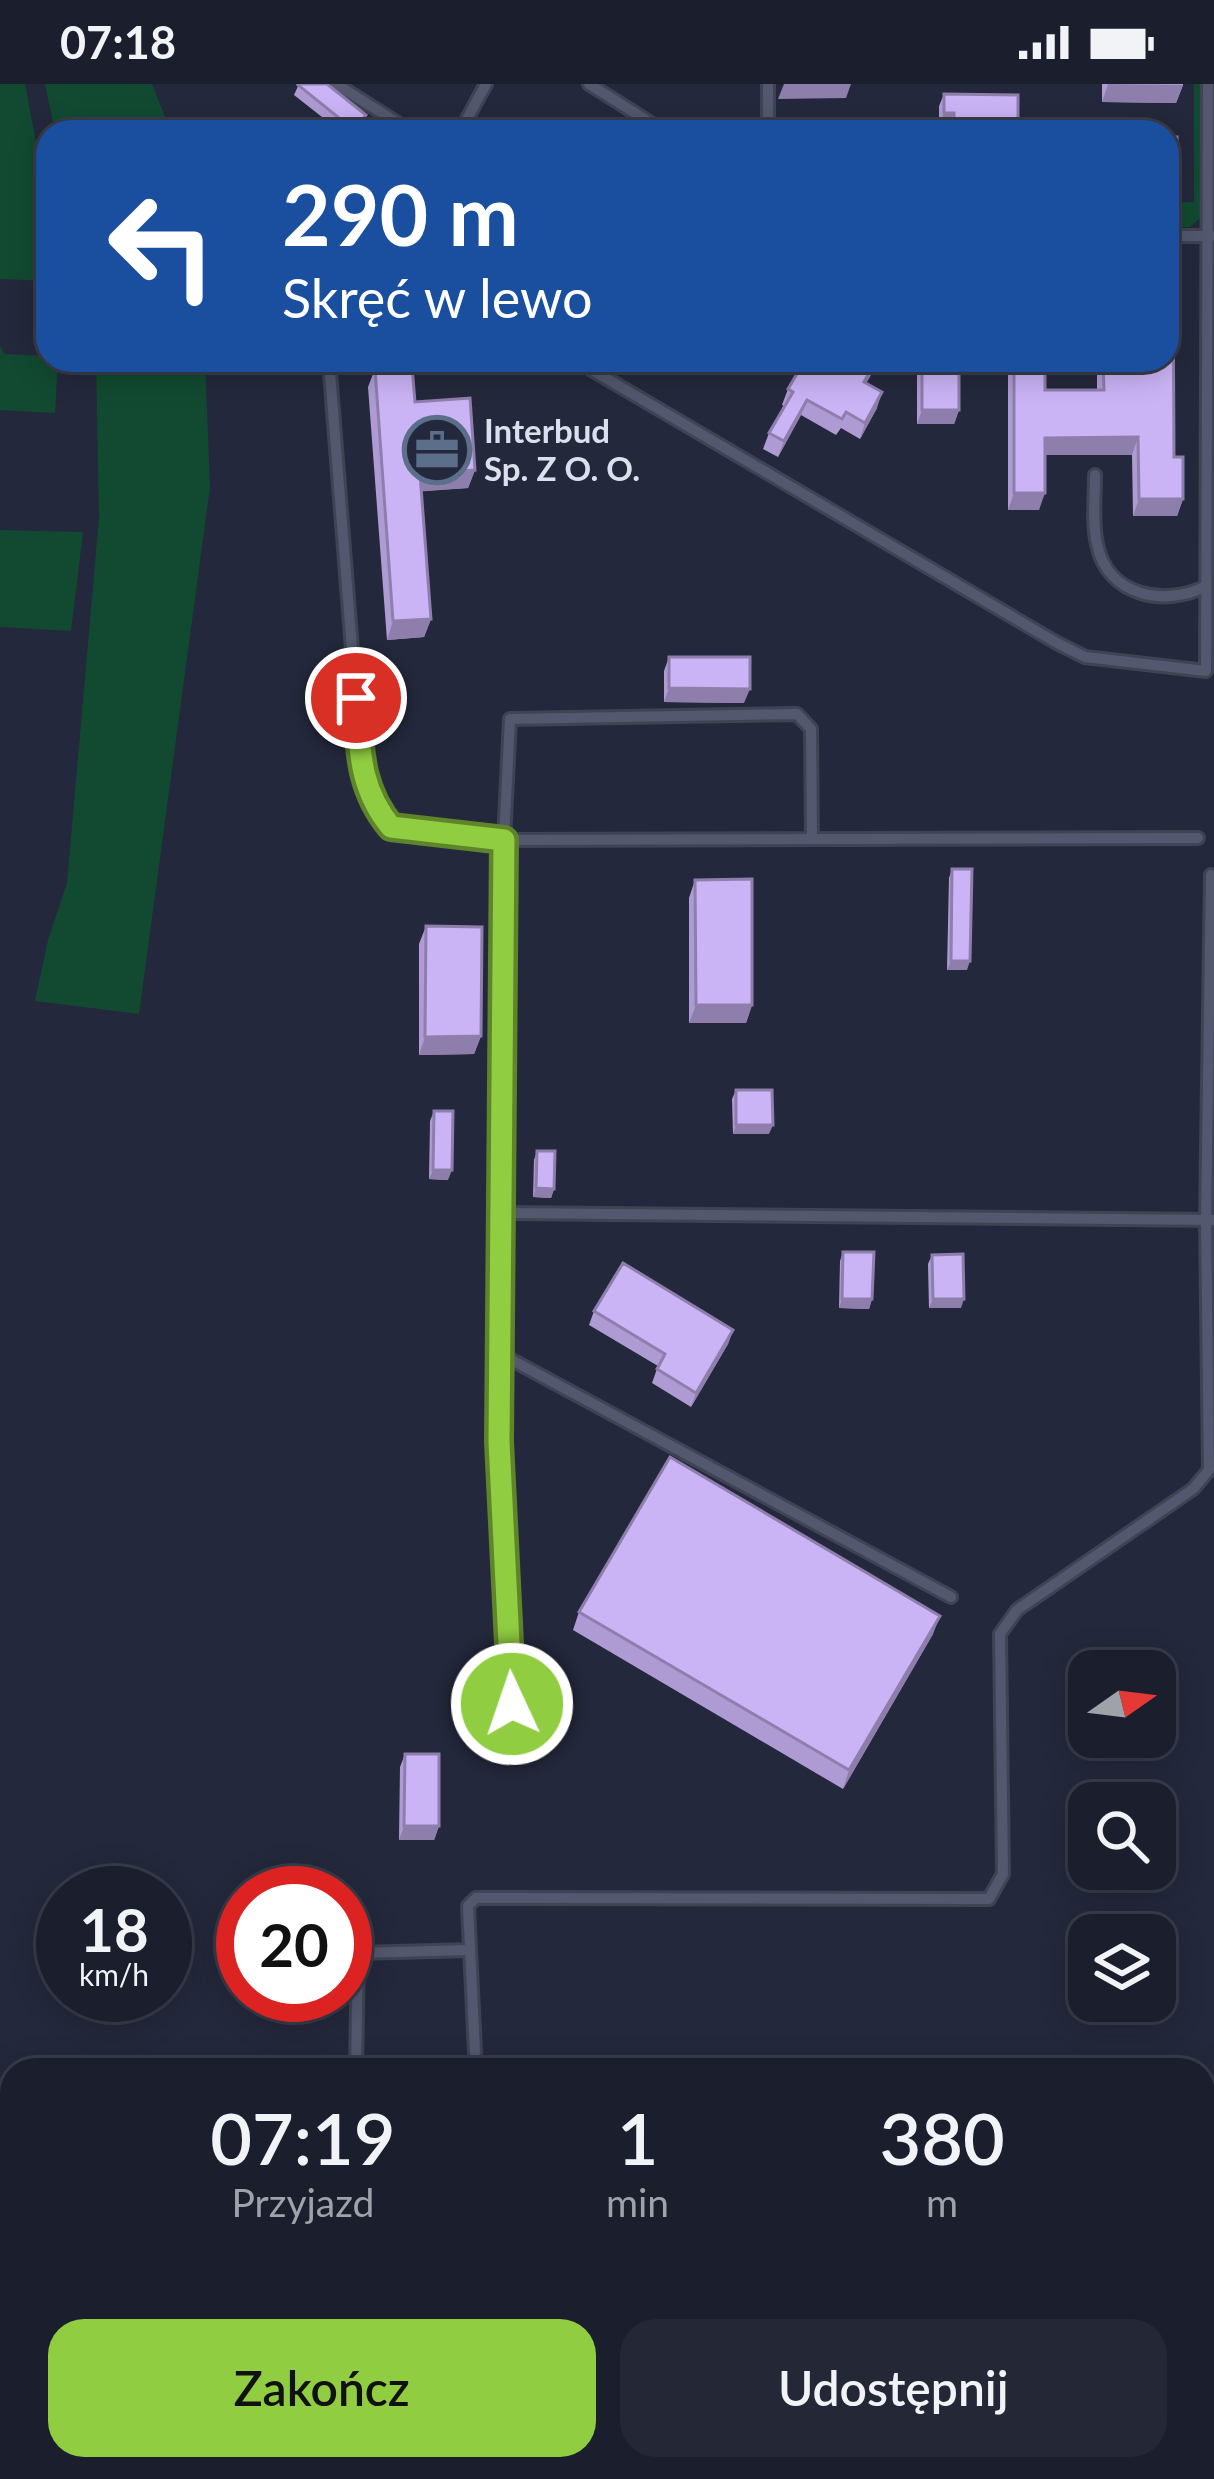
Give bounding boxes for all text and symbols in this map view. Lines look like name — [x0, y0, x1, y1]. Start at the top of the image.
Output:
text: 07:18 — [60, 15, 176, 69]
text: 290 m — [282, 163, 519, 264]
icon: left — [84, 168, 240, 324]
text: Skręć w lewo — [282, 265, 593, 330]
place label: Interbud Sp. Z O. O. — [484, 410, 640, 488]
office icon: Interbud Sp. Z O. O. — [402, 415, 472, 485]
pin — [305, 647, 407, 749]
icon: arrive — [323, 665, 389, 731]
position arrow — [449, 1641, 575, 1767]
north arrow — [1068, 1650, 1176, 1758]
map controls — [1068, 1650, 1176, 2022]
button: search — [1068, 1782, 1176, 1890]
speed limit sign: 20 — [216, 1866, 372, 2022]
text: 18 — [79, 1893, 149, 1965]
button: layers — [1068, 1914, 1176, 2022]
text: km/h — [79, 1956, 149, 1992]
text: 07:19 — [210, 2094, 396, 2180]
text: 1 — [617, 2094, 658, 2180]
text: 380 — [879, 2094, 1005, 2180]
text: Przyjazd — [232, 2179, 374, 2225]
text: min — [606, 2179, 669, 2225]
text: m — [926, 2179, 958, 2225]
button: Zakończ — [48, 2319, 596, 2457]
button: Udostępnij — [620, 2319, 1167, 2457]

